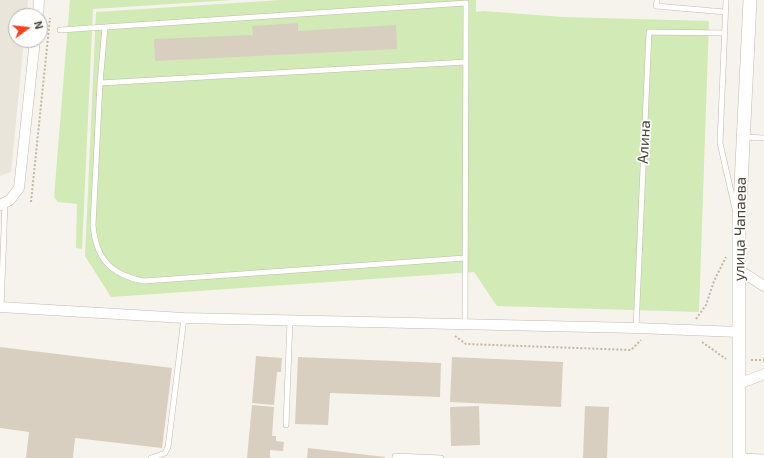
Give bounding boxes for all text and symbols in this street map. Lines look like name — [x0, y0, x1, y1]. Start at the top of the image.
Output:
north arrow — [8, 8, 48, 48]
text: N — [32, 19, 46, 31]
street label: Алина — [634, 120, 654, 164]
street label: улица Чапаева — [730, 177, 750, 281]

